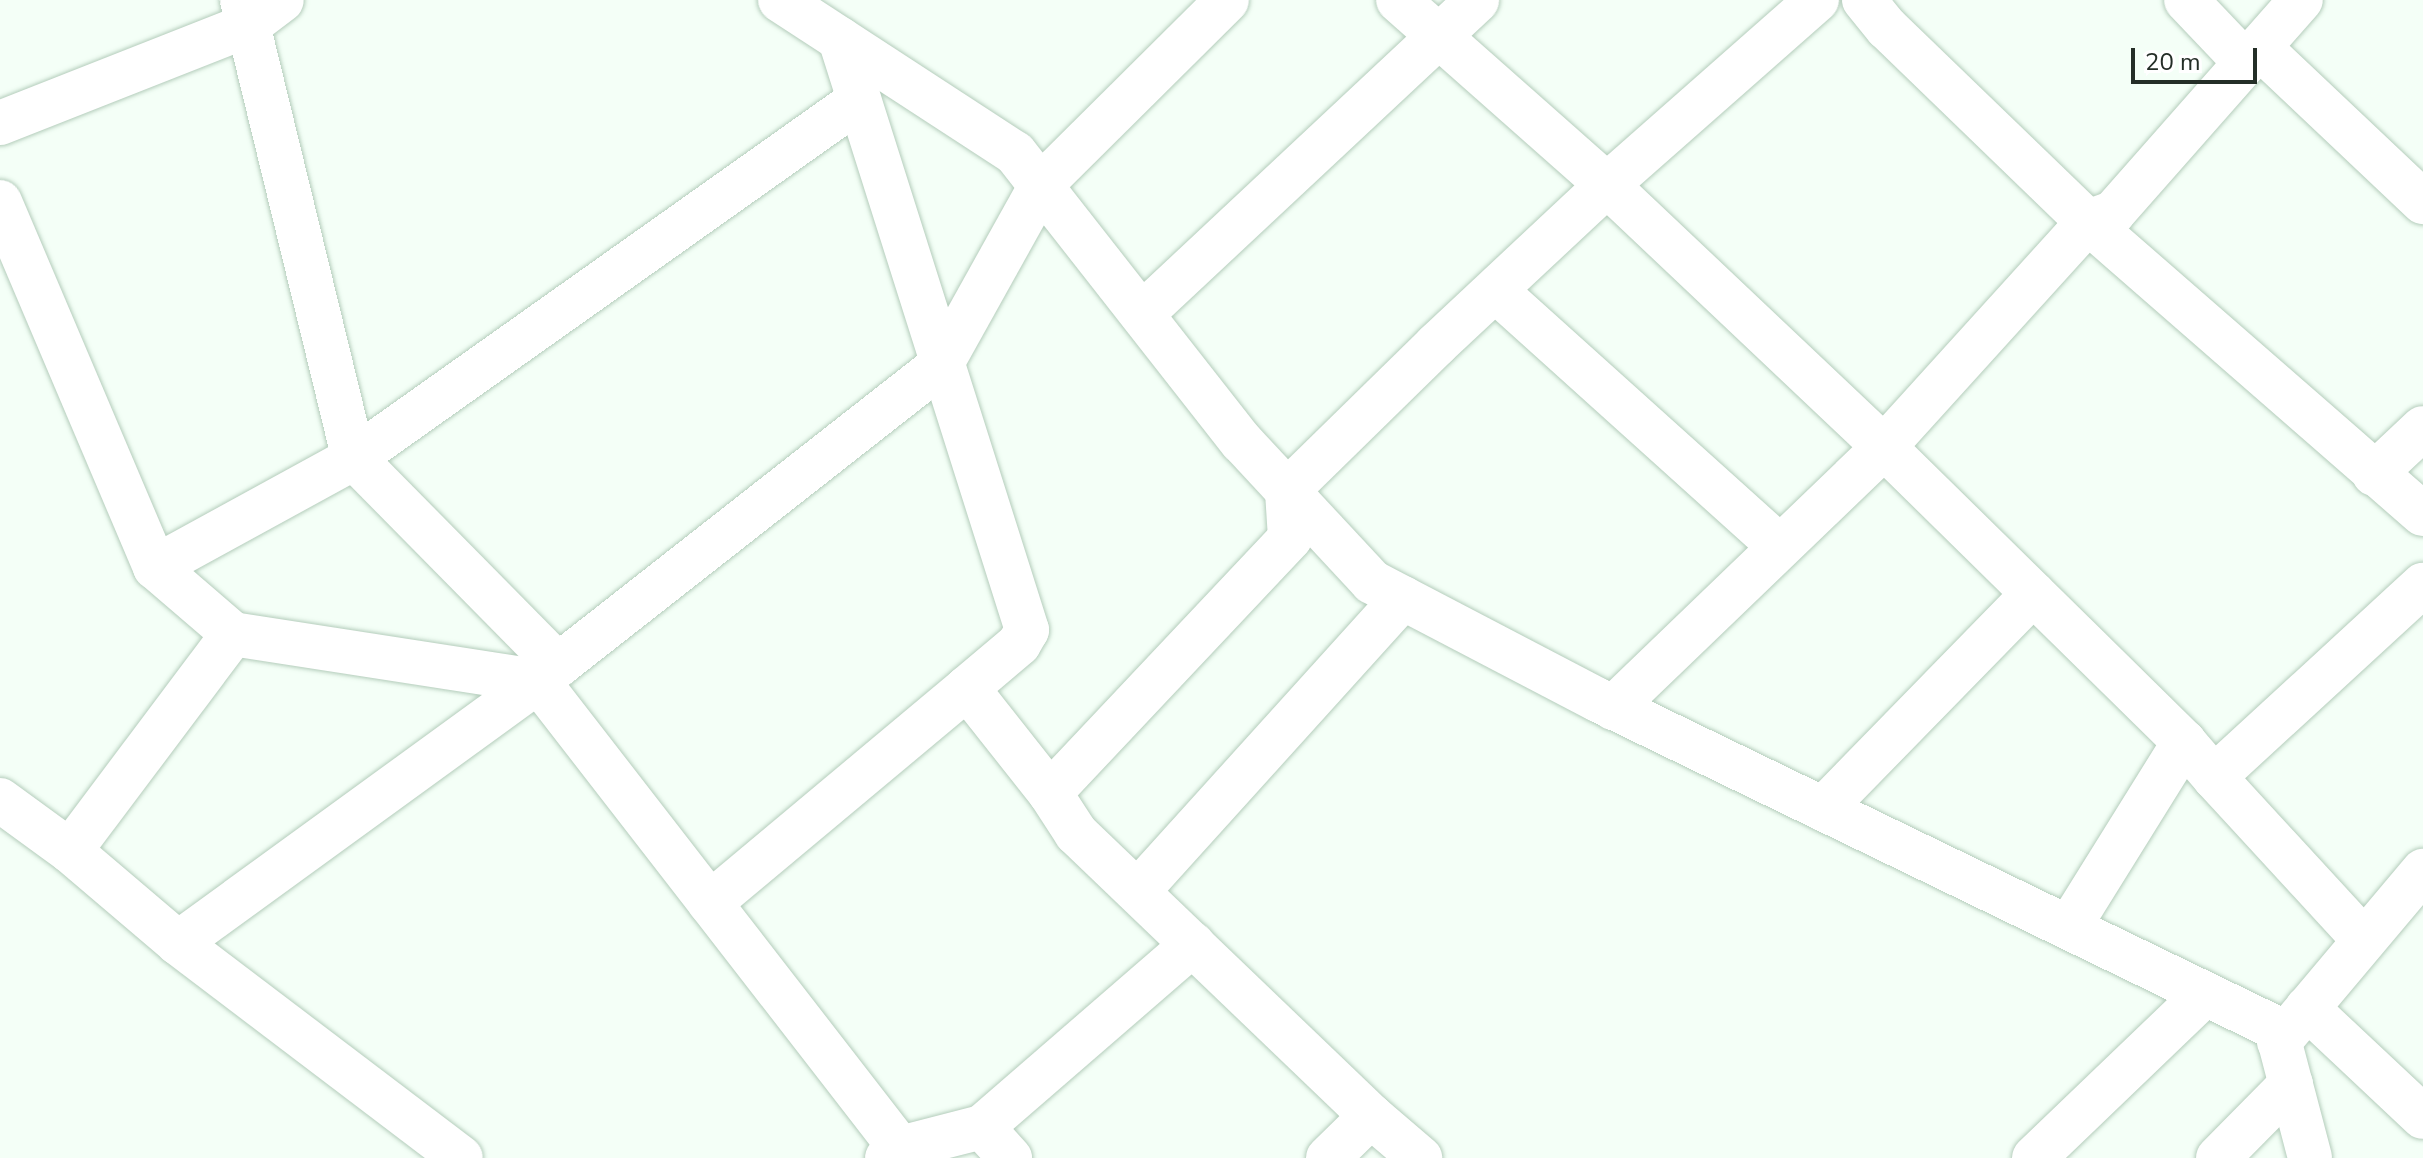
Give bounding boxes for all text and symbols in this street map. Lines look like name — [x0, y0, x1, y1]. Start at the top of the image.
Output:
scale bar — [2135, 32, 2261, 82]
text: 20 m — [2145, 46, 2201, 78]

